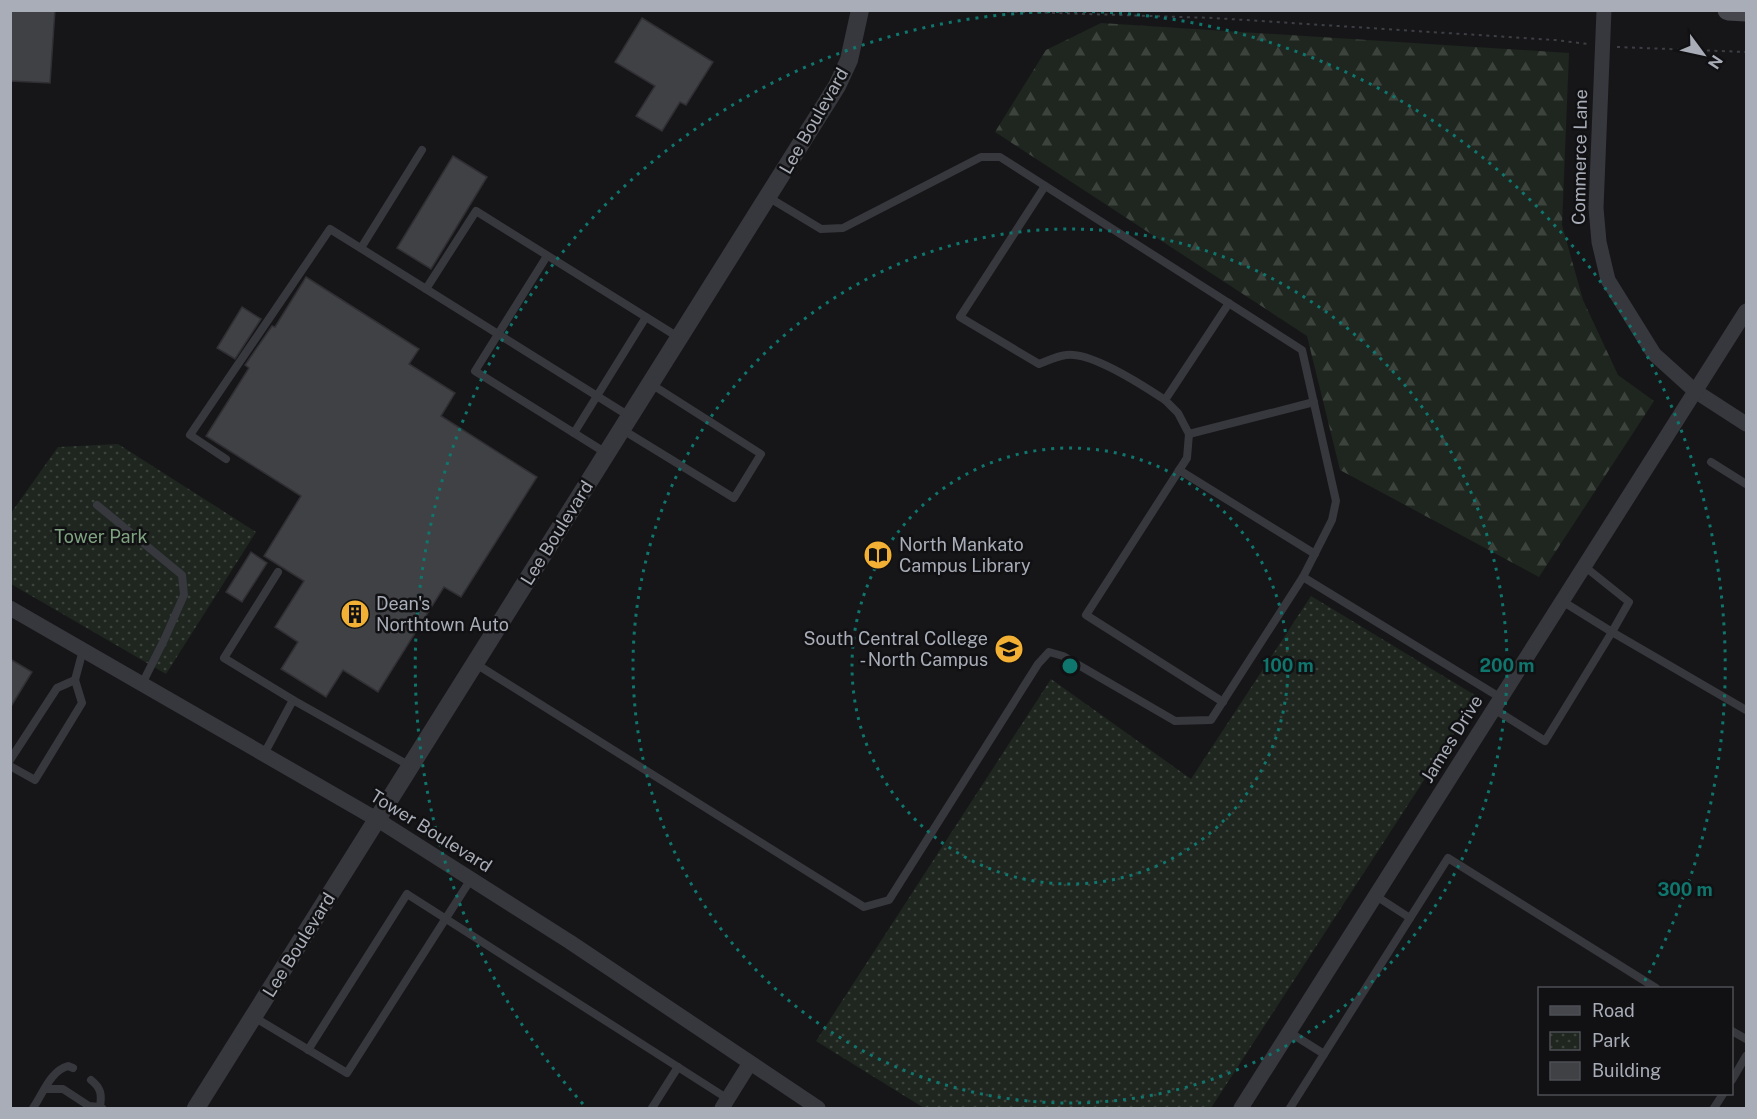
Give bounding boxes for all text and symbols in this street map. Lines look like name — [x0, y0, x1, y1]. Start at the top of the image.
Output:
north arrow — [1673, 24, 1733, 84]
text: N — [1704, 51, 1727, 72]
street label: Lee Boulevard — [775, 64, 852, 178]
street label: Commerce Lane — [1568, 89, 1591, 225]
street label: Lee Boulevard — [516, 477, 597, 589]
park label: Tower Park — [54, 526, 148, 547]
place label: North Mankato Campus Library — [899, 534, 1031, 576]
library icon: North Mankato Campus Library — [862, 539, 894, 571]
place label: Dean's Northtown Auto — [376, 593, 509, 635]
building icon: Dean's Northtown Auto — [339, 598, 371, 630]
place label: South Central College - North Campus — [804, 628, 988, 670]
school or university icon: South Central College - North Campus — [993, 633, 1025, 665]
text: 100 m — [1262, 655, 1314, 676]
text: 200 m — [1480, 655, 1534, 676]
centre of rings — [1060, 656, 1080, 676]
street label: James Drive — [1416, 691, 1487, 786]
street label: Tower Boulevard — [367, 785, 496, 876]
text: 300 m — [1657, 879, 1713, 900]
street label: Lee Boulevard — [258, 889, 339, 1001]
legend — [1538, 987, 1733, 1095]
text: Road — [1592, 1000, 1635, 1021]
text: Park — [1592, 1030, 1630, 1051]
text: Building — [1592, 1060, 1661, 1081]

